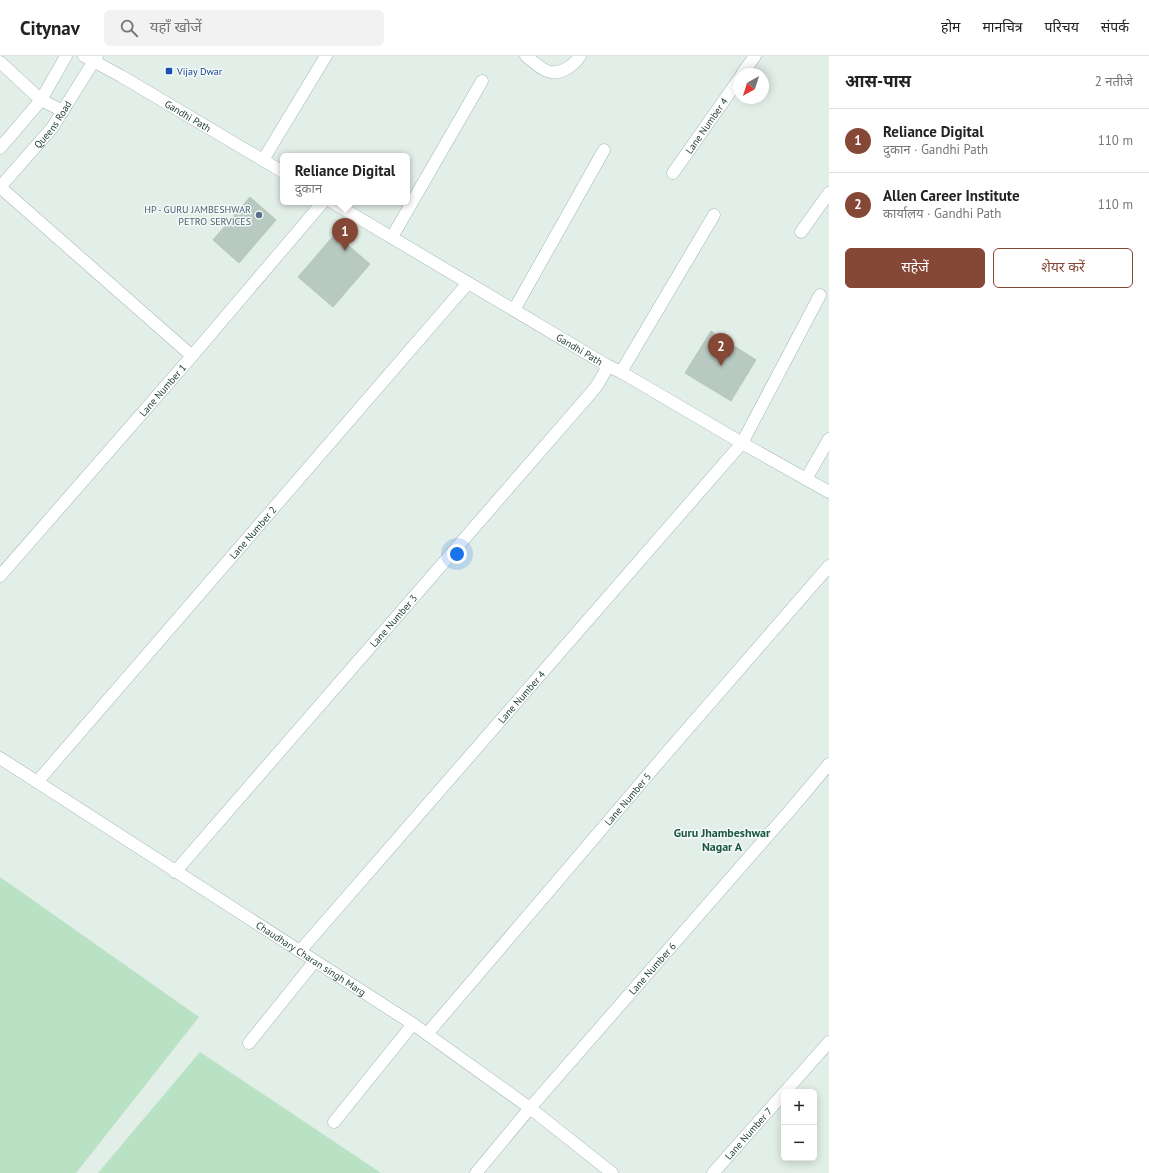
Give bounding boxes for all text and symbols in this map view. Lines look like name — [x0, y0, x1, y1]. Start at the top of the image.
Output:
search box — [104, 10, 384, 46]
text: Citynav — [20, 16, 80, 40]
icon: search — [118, 17, 140, 39]
text: यहाँ खोजें — [150, 17, 202, 36]
text: होम — [941, 18, 960, 36]
text: मानचित्र — [982, 18, 1023, 36]
text: परिचय — [1045, 18, 1079, 36]
text: संपर्क — [1101, 18, 1129, 36]
place label: Vijay Dwar — [176, 65, 223, 78]
marker: Vijay Dwar — [164, 66, 174, 76]
north arrow — [733, 68, 769, 104]
text: आस-पास — [845, 70, 911, 92]
text: 2 नतीजे — [1095, 73, 1133, 90]
street label: Lane Number 4 — [682, 95, 731, 156]
street label: Gandhi Path — [162, 97, 214, 135]
street label: Queens Road — [31, 98, 74, 151]
text: Reliance Digital — [883, 122, 984, 141]
text: 1 — [854, 132, 862, 149]
text: 110 m — [1098, 132, 1133, 149]
text: दुकान · Gandhi Path — [883, 141, 988, 158]
popup — [280, 153, 410, 205]
text: Reliance Digital — [295, 161, 395, 180]
text: दुकान — [295, 180, 322, 197]
text: Allen Career Institute — [883, 186, 1020, 205]
text: 2 — [854, 196, 862, 213]
text: 110 m — [1098, 196, 1133, 213]
place label: HP - GURU JAMBESHWAR PETRO SERVICES — [144, 203, 251, 228]
text: कार्यालय · Gandhi Path — [883, 205, 1001, 222]
marker: HP - GURU JAMBESHWAR PETRO SERVICES — [254, 210, 264, 220]
pin: 1 — [332, 218, 358, 251]
button: सहेजें — [845, 248, 985, 288]
button: शेयर करें — [993, 248, 1133, 288]
street label: Gandhi Path — [554, 330, 605, 368]
pin: 2 — [708, 333, 734, 366]
street label: Lane Number 1 — [136, 361, 189, 419]
street label: Lane Number 2 — [226, 503, 279, 561]
your location — [447, 544, 467, 564]
street label: Lane Number 3 — [367, 592, 420, 650]
street label: Lane Number 4 — [495, 667, 548, 726]
street label: Lane Number 5 — [601, 770, 654, 828]
district label: Guru Jhambeshwar Nagar A — [674, 825, 771, 854]
street label: Chaudhary Charan singh Marg — [254, 918, 368, 998]
street label: Lane Number 6 — [626, 939, 678, 997]
map controls — [781, 1089, 817, 1161]
button: + — [781, 1089, 817, 1125]
street label: Lane Number 7 — [722, 1105, 775, 1162]
button: − — [781, 1125, 817, 1161]

